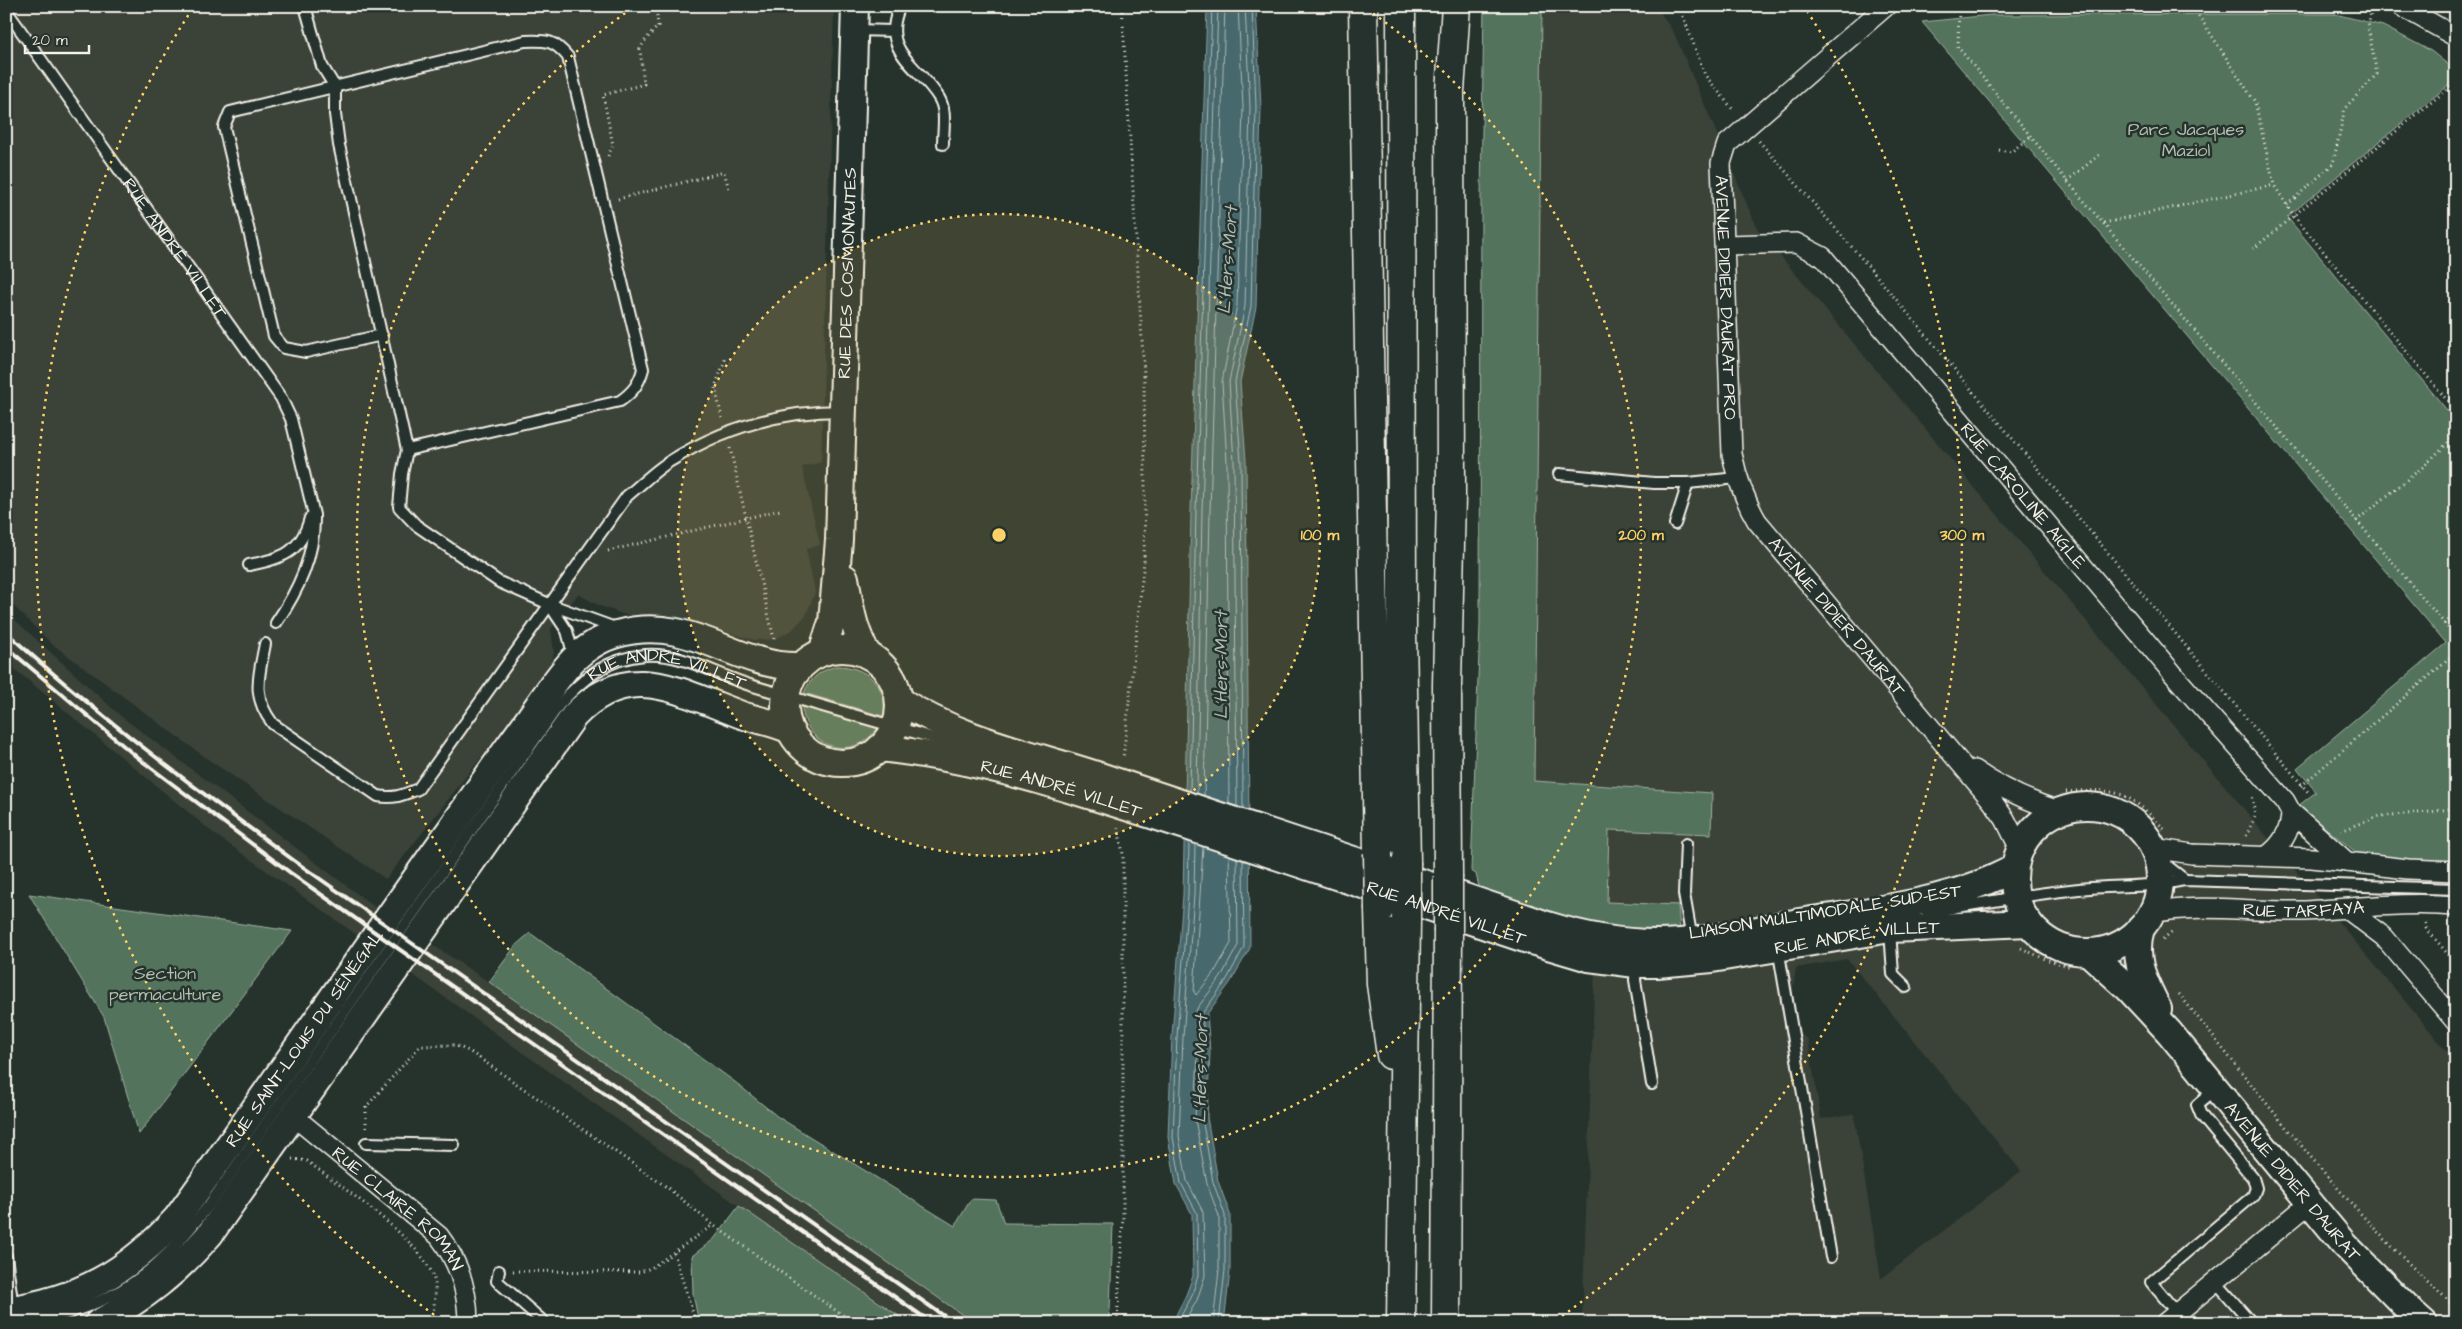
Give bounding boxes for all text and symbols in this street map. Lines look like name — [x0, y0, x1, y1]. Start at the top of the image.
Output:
scale bar — [25, 22, 89, 54]
text: 20 m — [32, 30, 68, 51]
park label: Parc Jacques Maziol — [2128, 117, 2244, 163]
street label: RUE DES COSMONAUTES — [831, 167, 863, 379]
street label: RUE ANDRÉ VILLET — [116, 173, 234, 324]
street label: AVENUE DIDIER DAURAT PRO — [1709, 175, 1743, 420]
water label: L'Hers-Mort — [1211, 203, 1245, 315]
street label: RUE CAROLINE AIGLE — [1955, 417, 2092, 574]
text: 100 m — [1301, 525, 1340, 546]
text: 200 m — [1617, 525, 1664, 546]
text: 300 m — [1939, 525, 1984, 546]
centre of rings — [990, 526, 1008, 544]
street label: AVENUE DIDIER DAURAT — [1763, 531, 1912, 702]
water label: L'Hers-Mort — [1208, 608, 1235, 719]
street label: RUE ANDRÉ VILLET — [581, 642, 751, 696]
street label: RUE ANDRÉ VILLET — [978, 753, 1146, 824]
street label: RUE ANDRÉ VILLET — [1364, 874, 1530, 951]
street label: LIAISON MULTIMODALE SUD-EST — [1687, 878, 1964, 946]
street label: RUE TARFAYA — [2242, 894, 2366, 924]
street label: RUE ANDRÉ VILLET — [1773, 914, 1941, 961]
street label: RUE SAINT-LOUIS DU SÉNÉGAL — [219, 924, 389, 1152]
park label: Section permaculture — [109, 961, 221, 1007]
water label: L'Hers-Mort — [1187, 1012, 1215, 1123]
street label: AVENUE DIDIER DAURAT — [2219, 1096, 2367, 1267]
street label: RUE CLAIRE ROMAN — [327, 1140, 470, 1274]

